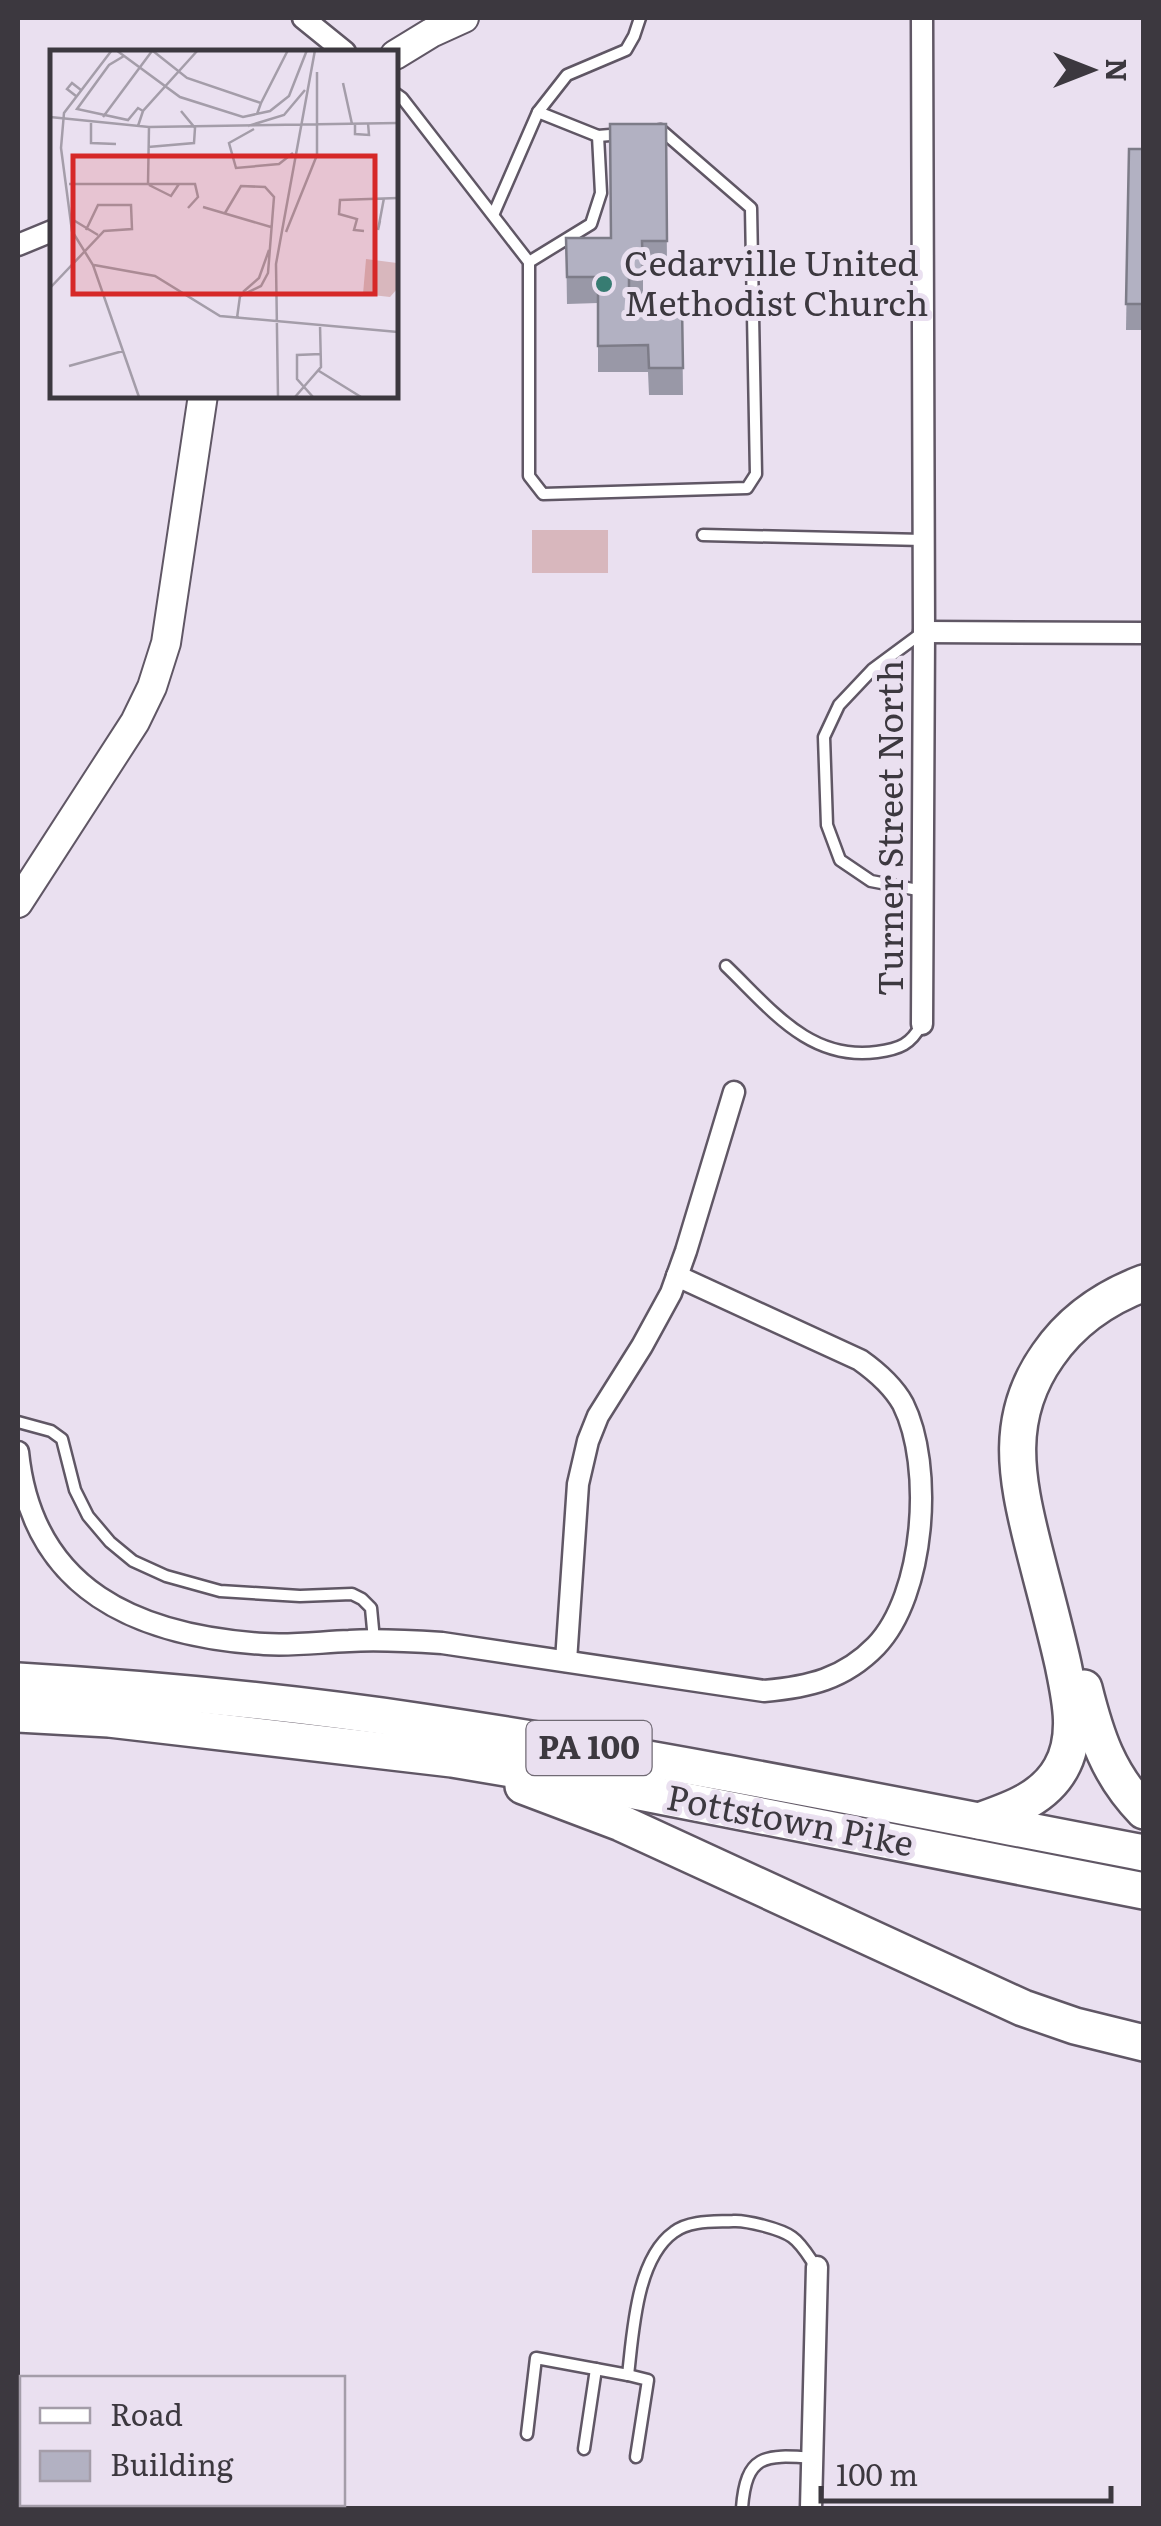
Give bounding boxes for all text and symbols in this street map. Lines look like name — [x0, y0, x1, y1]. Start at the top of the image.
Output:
north arrow — [1041, 20, 1141, 120]
inset map — [50, 50, 398, 398]
text: N — [1097, 58, 1139, 82]
place label: Cedarville United Methodist Church — [624, 235, 929, 327]
marker: Cedarville United Methodist Church — [593, 273, 615, 295]
street label: Turner Street North — [862, 660, 914, 996]
road number: PA 100 — [526, 1721, 652, 1775]
street label: Pottstown Pike — [663, 1769, 918, 1867]
legend — [20, 2376, 345, 2506]
text: Road — [110, 2391, 183, 2435]
text: Building — [110, 2441, 234, 2485]
scale bar — [821, 2441, 1111, 2503]
text: 100 m — [836, 2451, 918, 2495]

